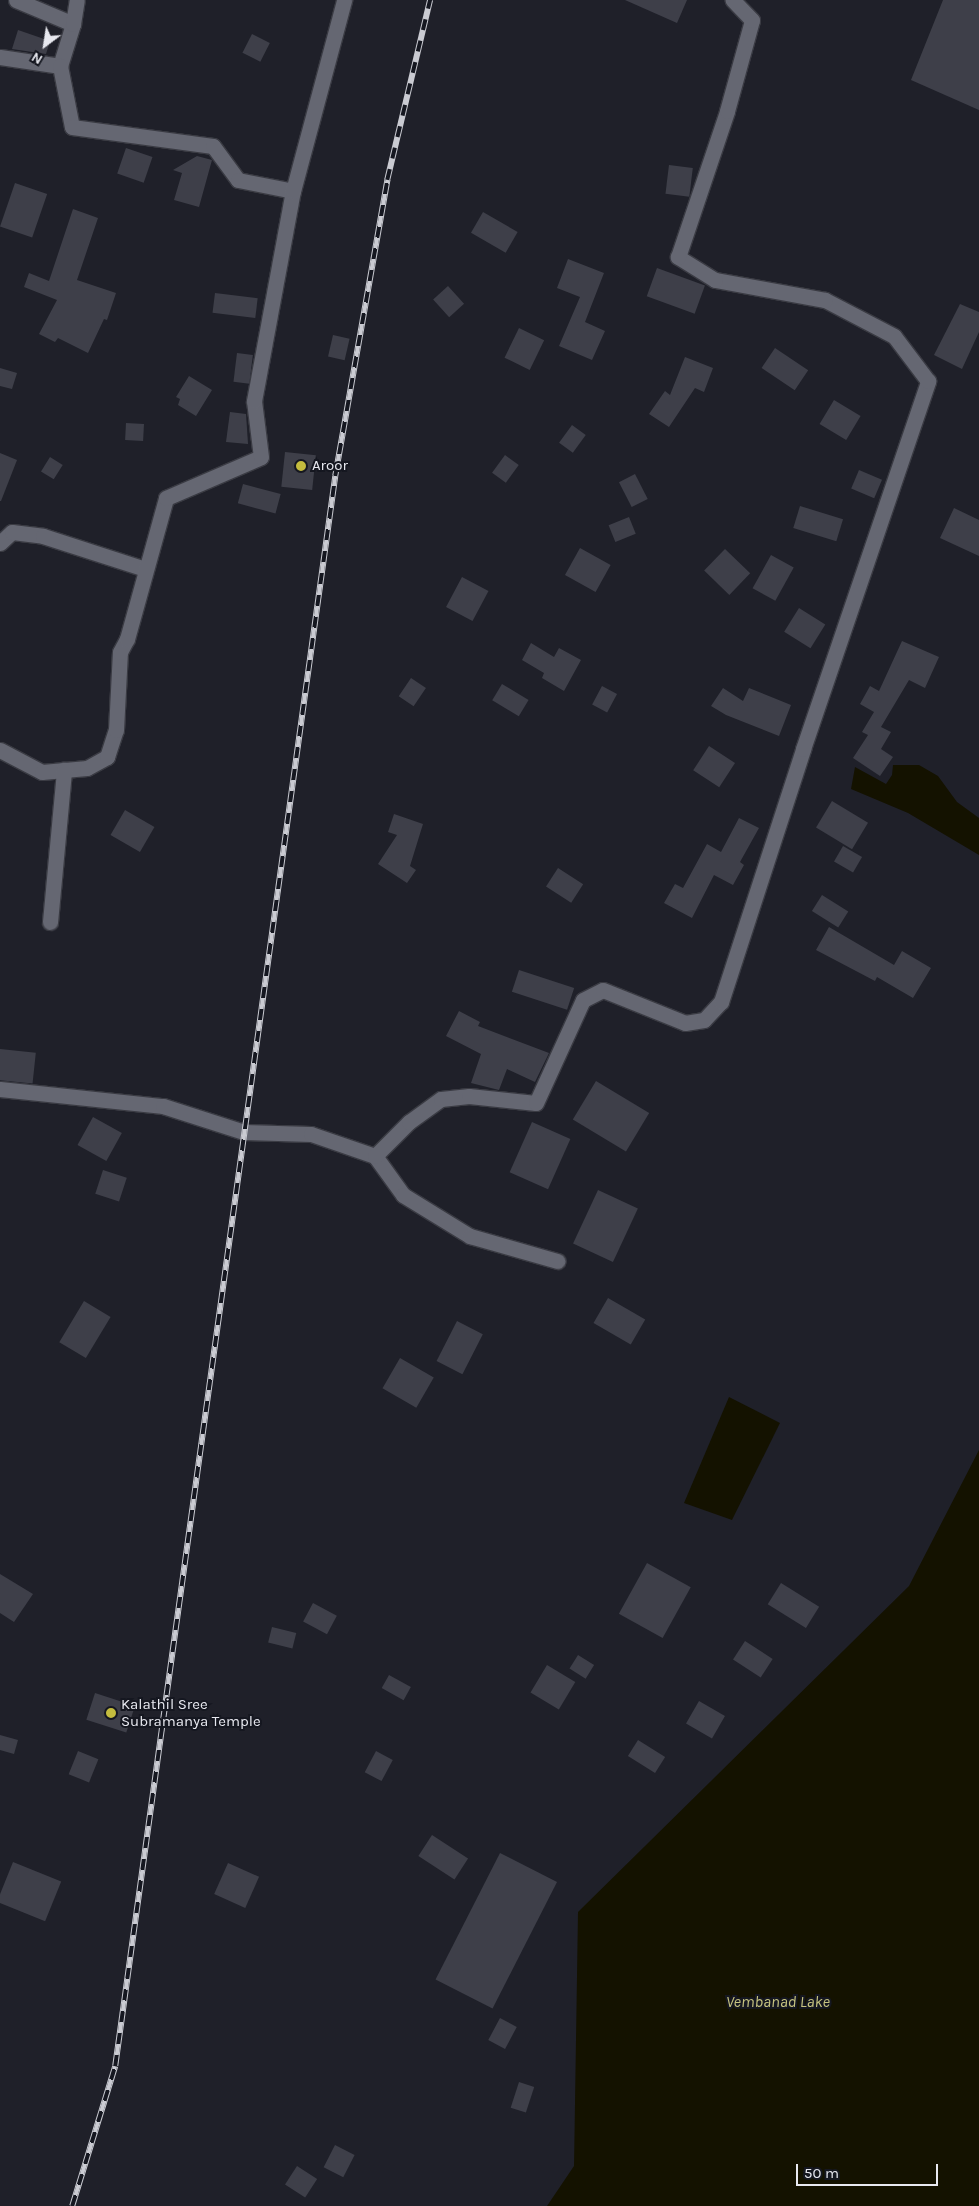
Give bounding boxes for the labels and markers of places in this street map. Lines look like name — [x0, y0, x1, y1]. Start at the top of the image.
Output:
place label: Aroor — [312, 457, 348, 475]
marker: Aroor — [294, 459, 308, 473]
place label: Kalathil Sree Subramanya Temple — [121, 1695, 261, 1730]
marker: Kalathil Sree Subramanya Temple — [105, 1707, 117, 1719]

